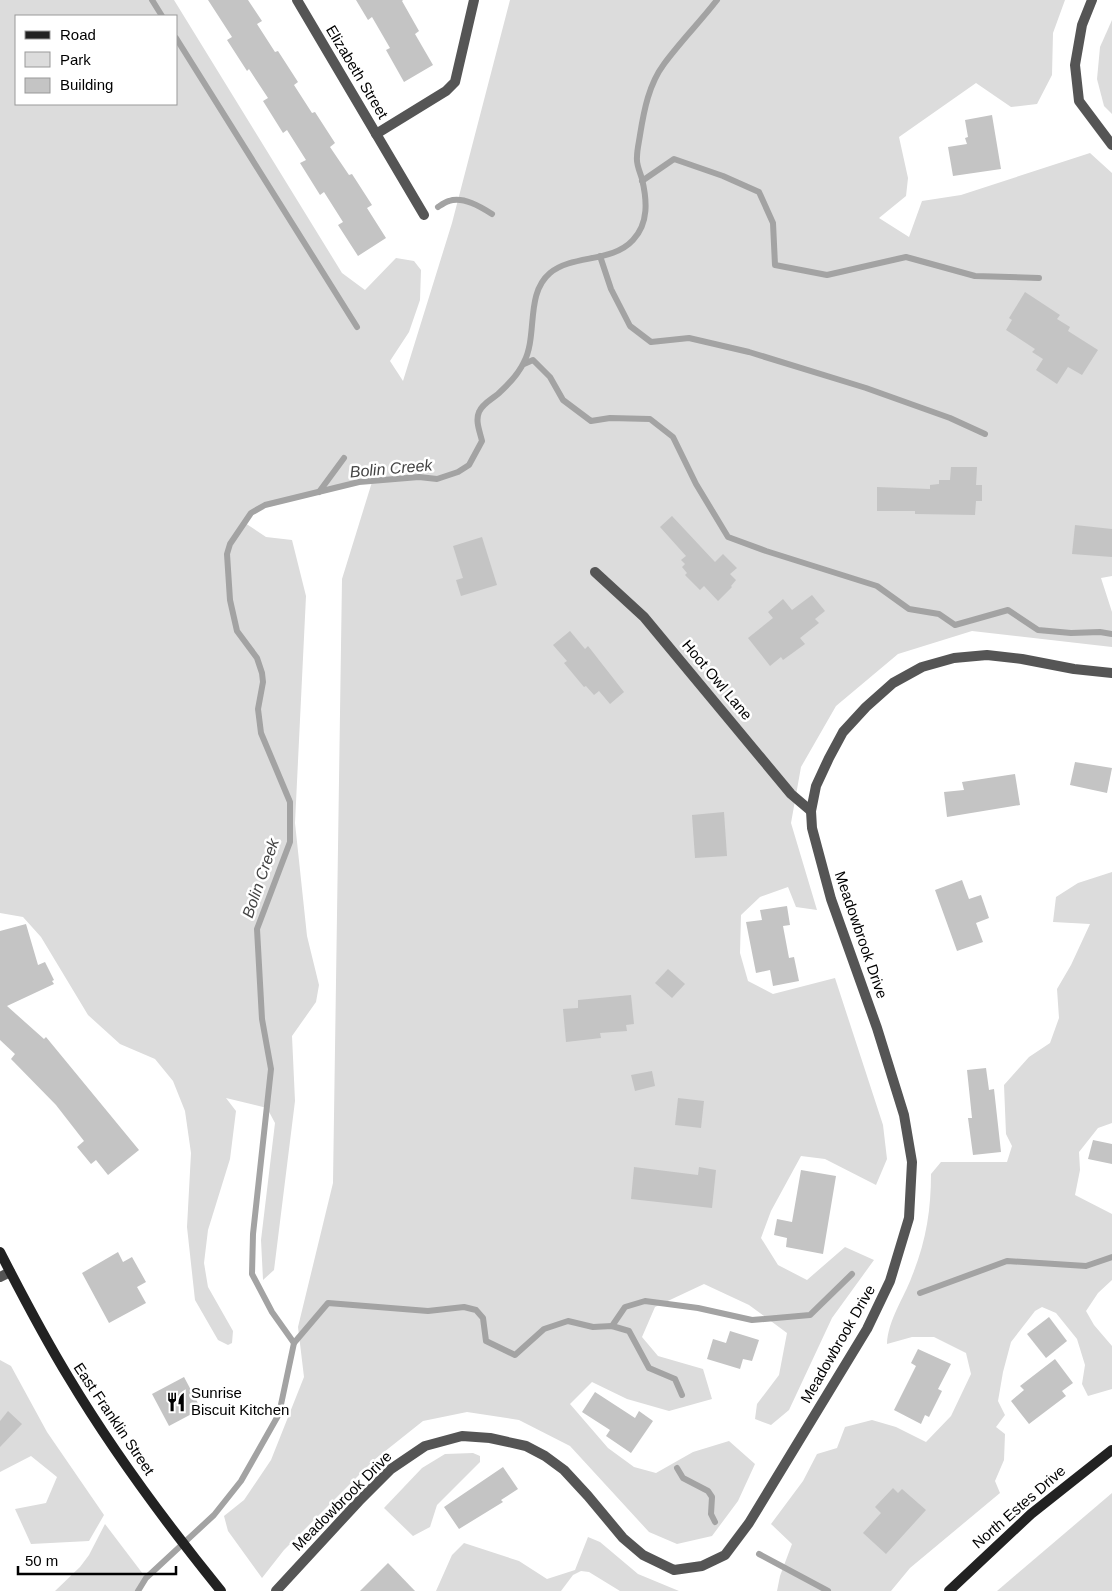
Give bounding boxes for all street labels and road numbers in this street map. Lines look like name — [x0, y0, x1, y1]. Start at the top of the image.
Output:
street label: Elizabeth Street — [323, 22, 392, 122]
street label: Hoot Owl Lane — [679, 636, 756, 723]
street label: Meadowbrook Drive — [832, 869, 891, 1001]
street label: Meadowbrook Drive — [797, 1282, 878, 1406]
street label: East Franklin Street — [71, 1359, 159, 1479]
street label: Meadowbrook Drive — [288, 1447, 395, 1554]
street label: North Estes Drive — [969, 1462, 1069, 1552]

